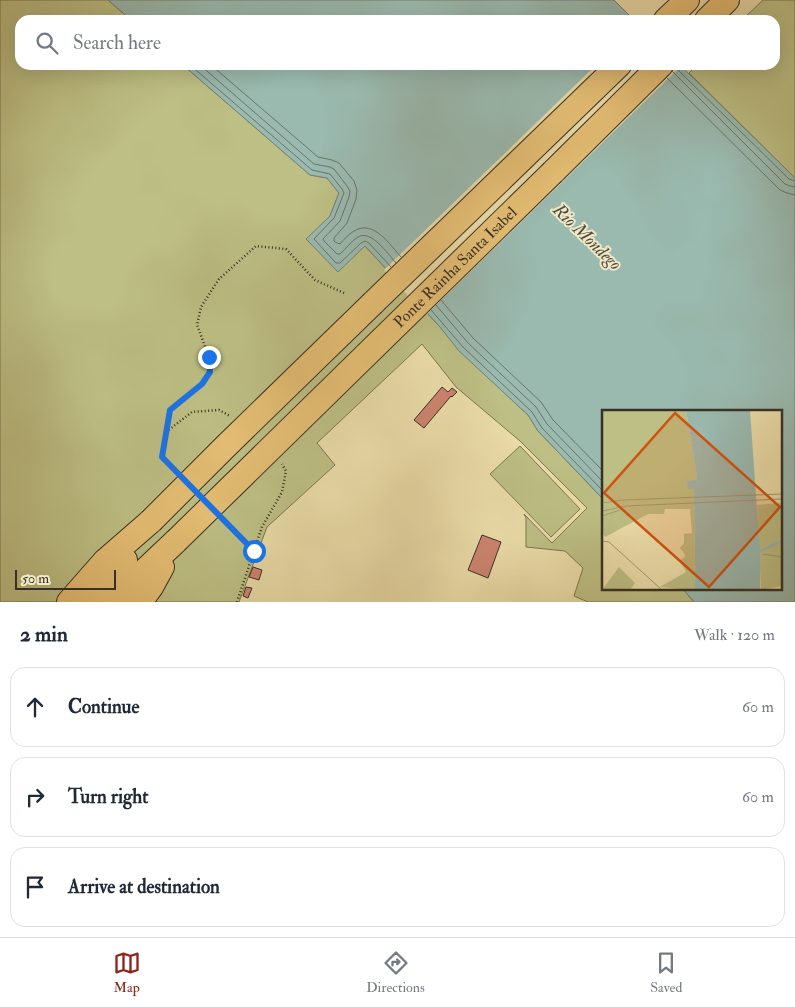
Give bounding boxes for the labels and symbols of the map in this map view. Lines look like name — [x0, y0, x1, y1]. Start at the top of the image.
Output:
water label: Rio Mondego — [547, 198, 626, 275]
street label: Ponte Rainha Santa Isabel — [390, 203, 521, 332]
route end — [198, 346, 221, 369]
inset map — [602, 410, 782, 590]
route start — [243, 540, 266, 563]
scale bar — [15, 567, 116, 590]

